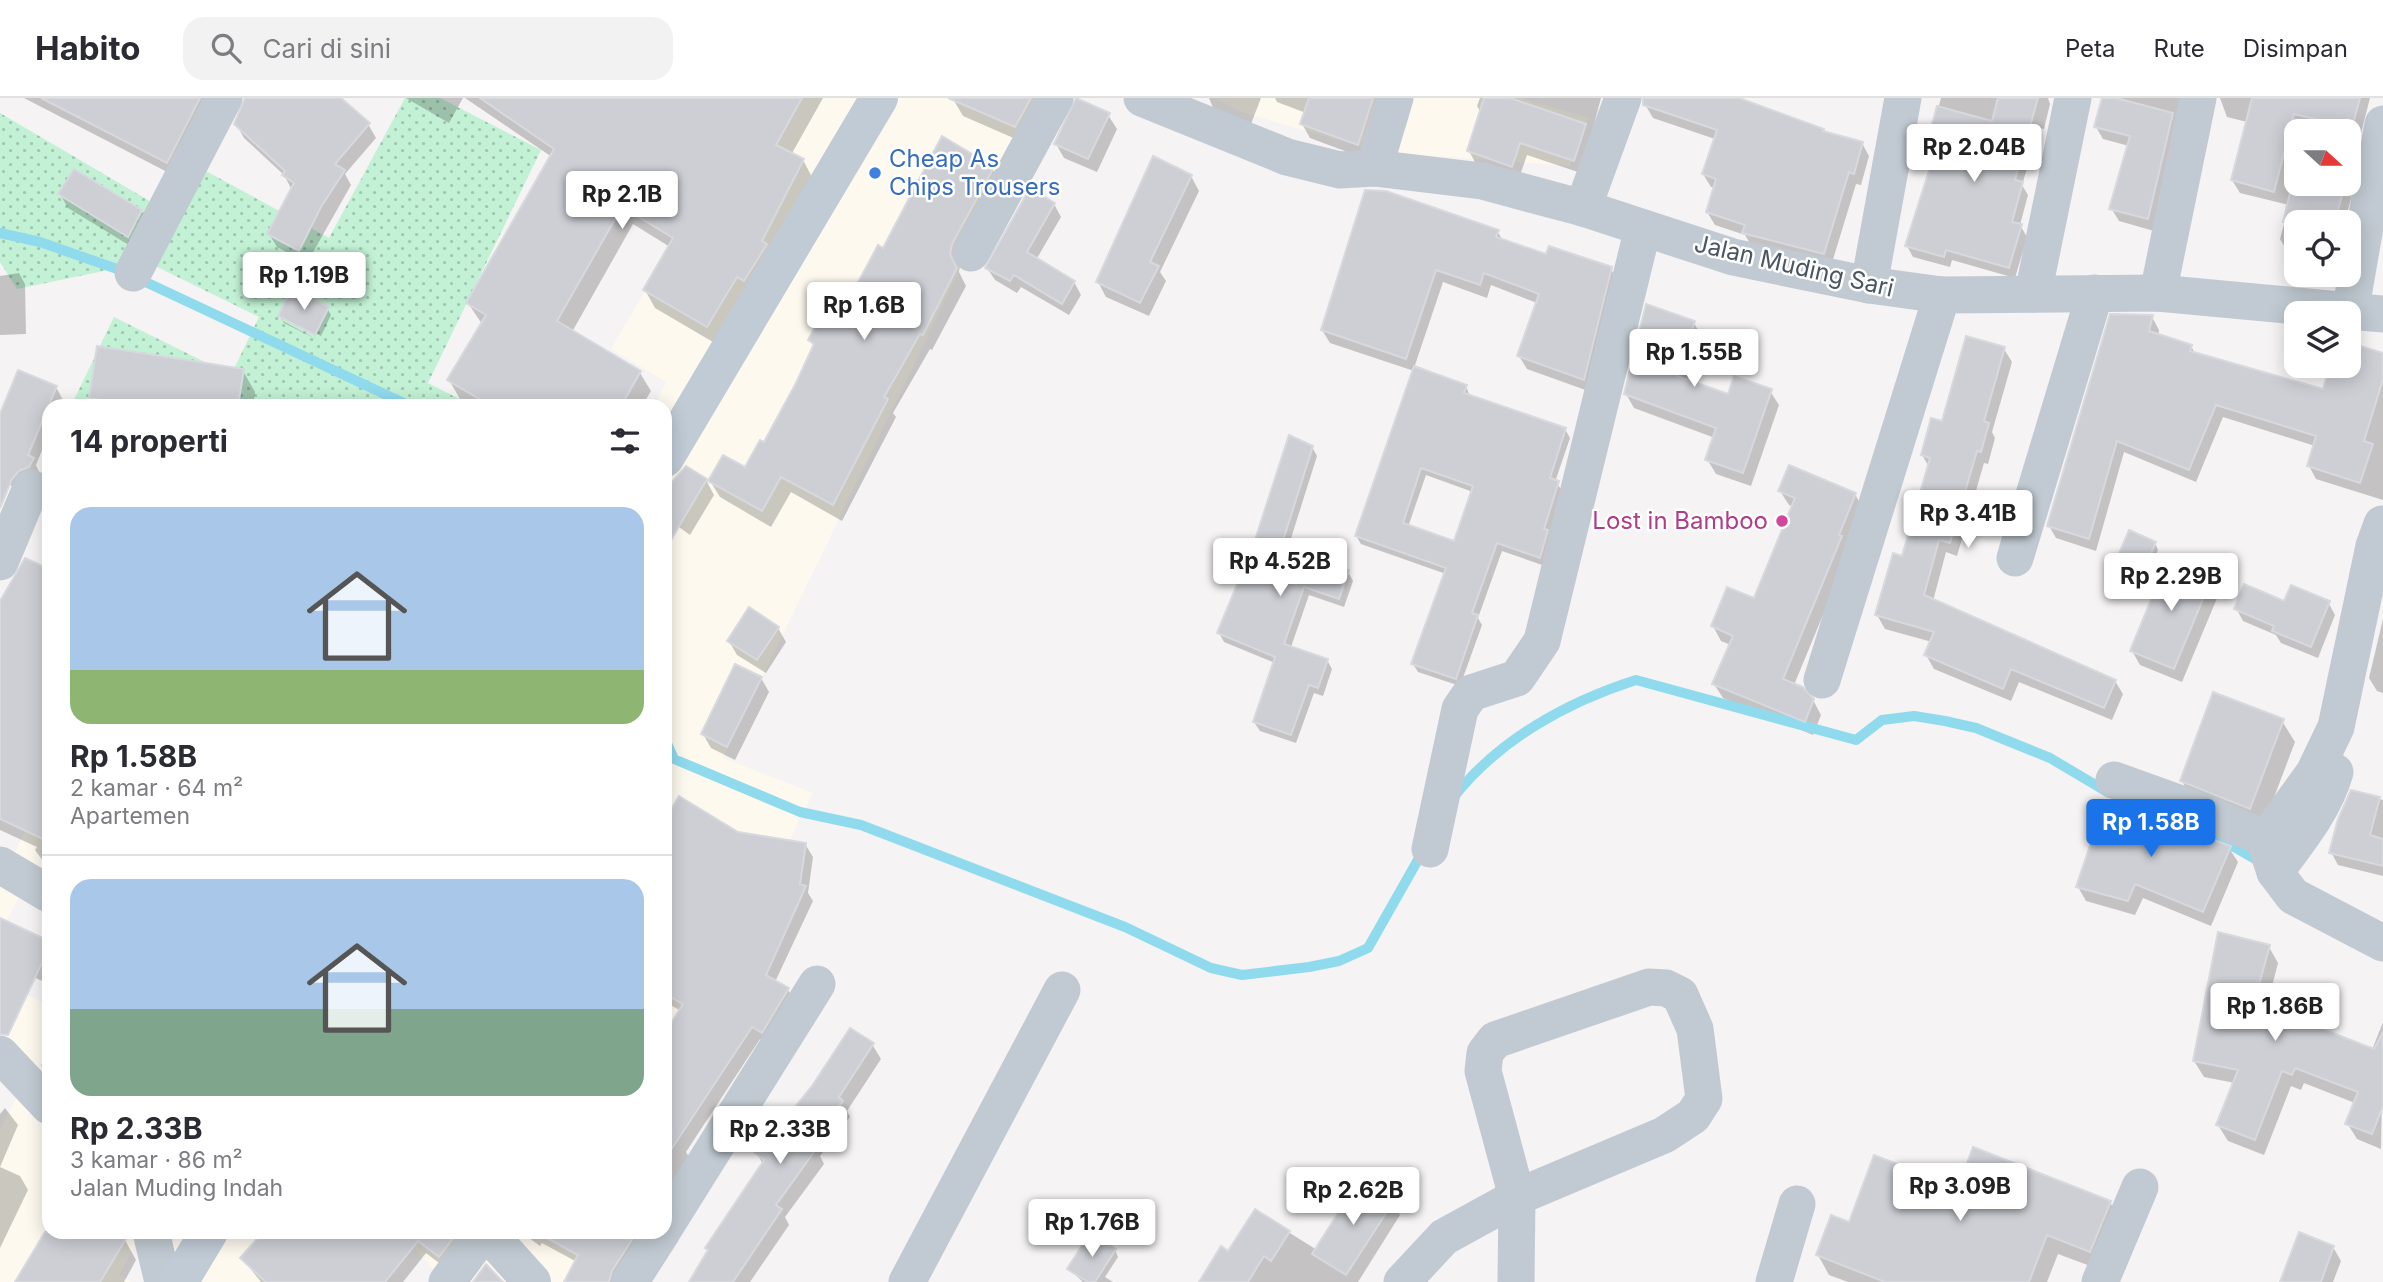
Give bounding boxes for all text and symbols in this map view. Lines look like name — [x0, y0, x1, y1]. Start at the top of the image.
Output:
search box — [183, 17, 673, 80]
text: Habito — [35, 28, 141, 68]
icon: search — [207, 29, 245, 67]
text: Cari di sini — [263, 33, 391, 64]
text: Peta — [2065, 34, 2116, 63]
text: Rute — [2154, 34, 2205, 63]
text: Disimpan — [2243, 34, 2348, 63]
north arrow — [2284, 119, 2361, 196]
map controls — [2284, 119, 2361, 378]
pin: Rp 2.04B — [1902, 125, 2046, 184]
text: Rp 2.04B — [1923, 133, 2025, 161]
place label: Cheap As Chips Trousers — [889, 144, 1060, 201]
marker: Cheap As Chips Trousers — [867, 165, 883, 181]
pin: Rp 2.1B — [557, 172, 687, 231]
text: Rp 2.1B — [582, 180, 662, 208]
button: locate — [2284, 210, 2361, 287]
street label: Jalan Muding Sari — [1692, 228, 1897, 303]
pin: Rp 1.19B — [232, 252, 376, 312]
text: Rp 1.19B — [259, 261, 349, 289]
pin: Rp 1.6B — [799, 282, 929, 342]
text: Rp 1.6B — [823, 291, 905, 319]
button: layers — [2284, 301, 2361, 378]
pin: Rp 1.55B — [1622, 330, 1766, 389]
text: Rp 1.55B — [1645, 338, 1743, 366]
icon: filters — [606, 422, 644, 460]
text: 14 properti — [70, 423, 228, 459]
pin: Rp 3.41B — [1896, 490, 2040, 550]
text: Rp 3.41B — [1920, 499, 2016, 527]
place label: Lost in Bamboo — [1592, 506, 1768, 535]
marker: Lost in Bamboo — [1774, 513, 1790, 529]
pin: Rp 4.52B — [1208, 538, 1352, 598]
text: Rp 4.52B — [1229, 547, 1331, 575]
icon: home — [294, 553, 420, 679]
pin: Rp 2.29B — [2099, 554, 2243, 613]
text: Rp 2.29B — [2120, 562, 2222, 590]
text: Rp 1.58B — [70, 738, 197, 774]
text: 2 kamar · 64 m² — [70, 774, 243, 802]
pin: Rp 1.58B — [2079, 800, 2223, 859]
text: Apartemen — [70, 802, 190, 830]
text: Rp 1.58B — [2102, 808, 2200, 836]
icon: home — [294, 925, 420, 1051]
pin: Rp 1.86B — [2203, 984, 2347, 1043]
text: Rp 1.86B — [2226, 992, 2324, 1020]
pin: Rp 2.33B — [708, 1107, 852, 1166]
text: Rp 2.33B — [70, 1110, 203, 1146]
text: Rp 2.33B — [729, 1115, 831, 1143]
text: 3 kamar · 86 m² — [70, 1146, 243, 1174]
pin: Rp 3.09B — [1888, 1164, 2032, 1223]
pin: Rp 2.62B — [1281, 1168, 1425, 1227]
text: Rp 3.09B — [1909, 1172, 2011, 1200]
text: Jalan Muding Indah — [70, 1174, 283, 1202]
text: Rp 2.62B — [1302, 1176, 1404, 1204]
pin: Rp 1.76B — [1020, 1200, 1164, 1259]
text: Rp 1.76B — [1044, 1208, 1140, 1236]

